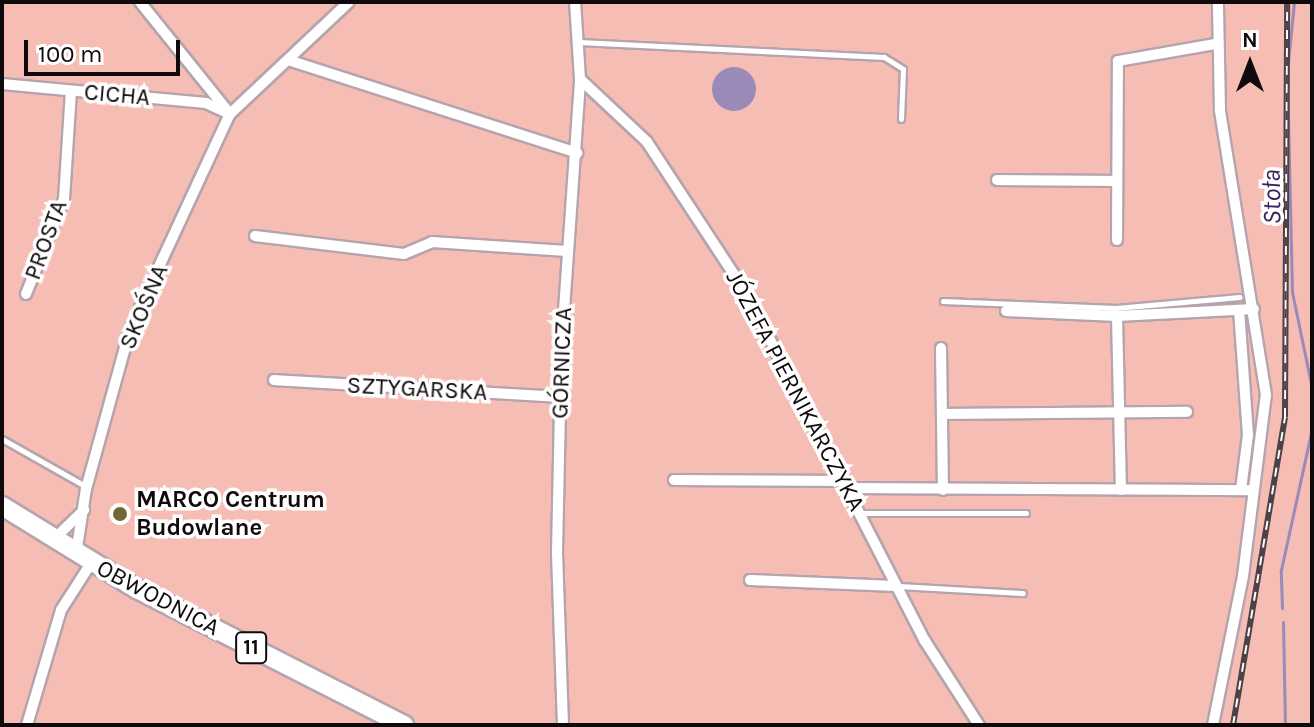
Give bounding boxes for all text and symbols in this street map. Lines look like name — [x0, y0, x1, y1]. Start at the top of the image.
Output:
scale bar — [28, 24, 184, 74]
north arrow — [1210, 24, 1290, 104]
text: N — [1242, 27, 1258, 53]
text: 100 m — [38, 40, 103, 68]
street label: CICHA — [83, 78, 151, 112]
water label: Stoła — [1256, 169, 1288, 225]
street label: PROSTA — [18, 196, 74, 284]
street label: SKOŚNA — [113, 260, 175, 354]
street label: JÓZEFA PIERNIKARCZYKA — [719, 266, 871, 516]
street label: GÓRNICZA — [546, 307, 578, 419]
street label: SZTYGARSKA — [346, 371, 488, 407]
place label: MARCO Centrum Budowlane — [136, 486, 325, 542]
marker: MARCO Centrum Budowlane — [111, 505, 129, 523]
street label: OBWODNICA — [92, 554, 224, 642]
road number: 11 — [235, 630, 267, 666]

